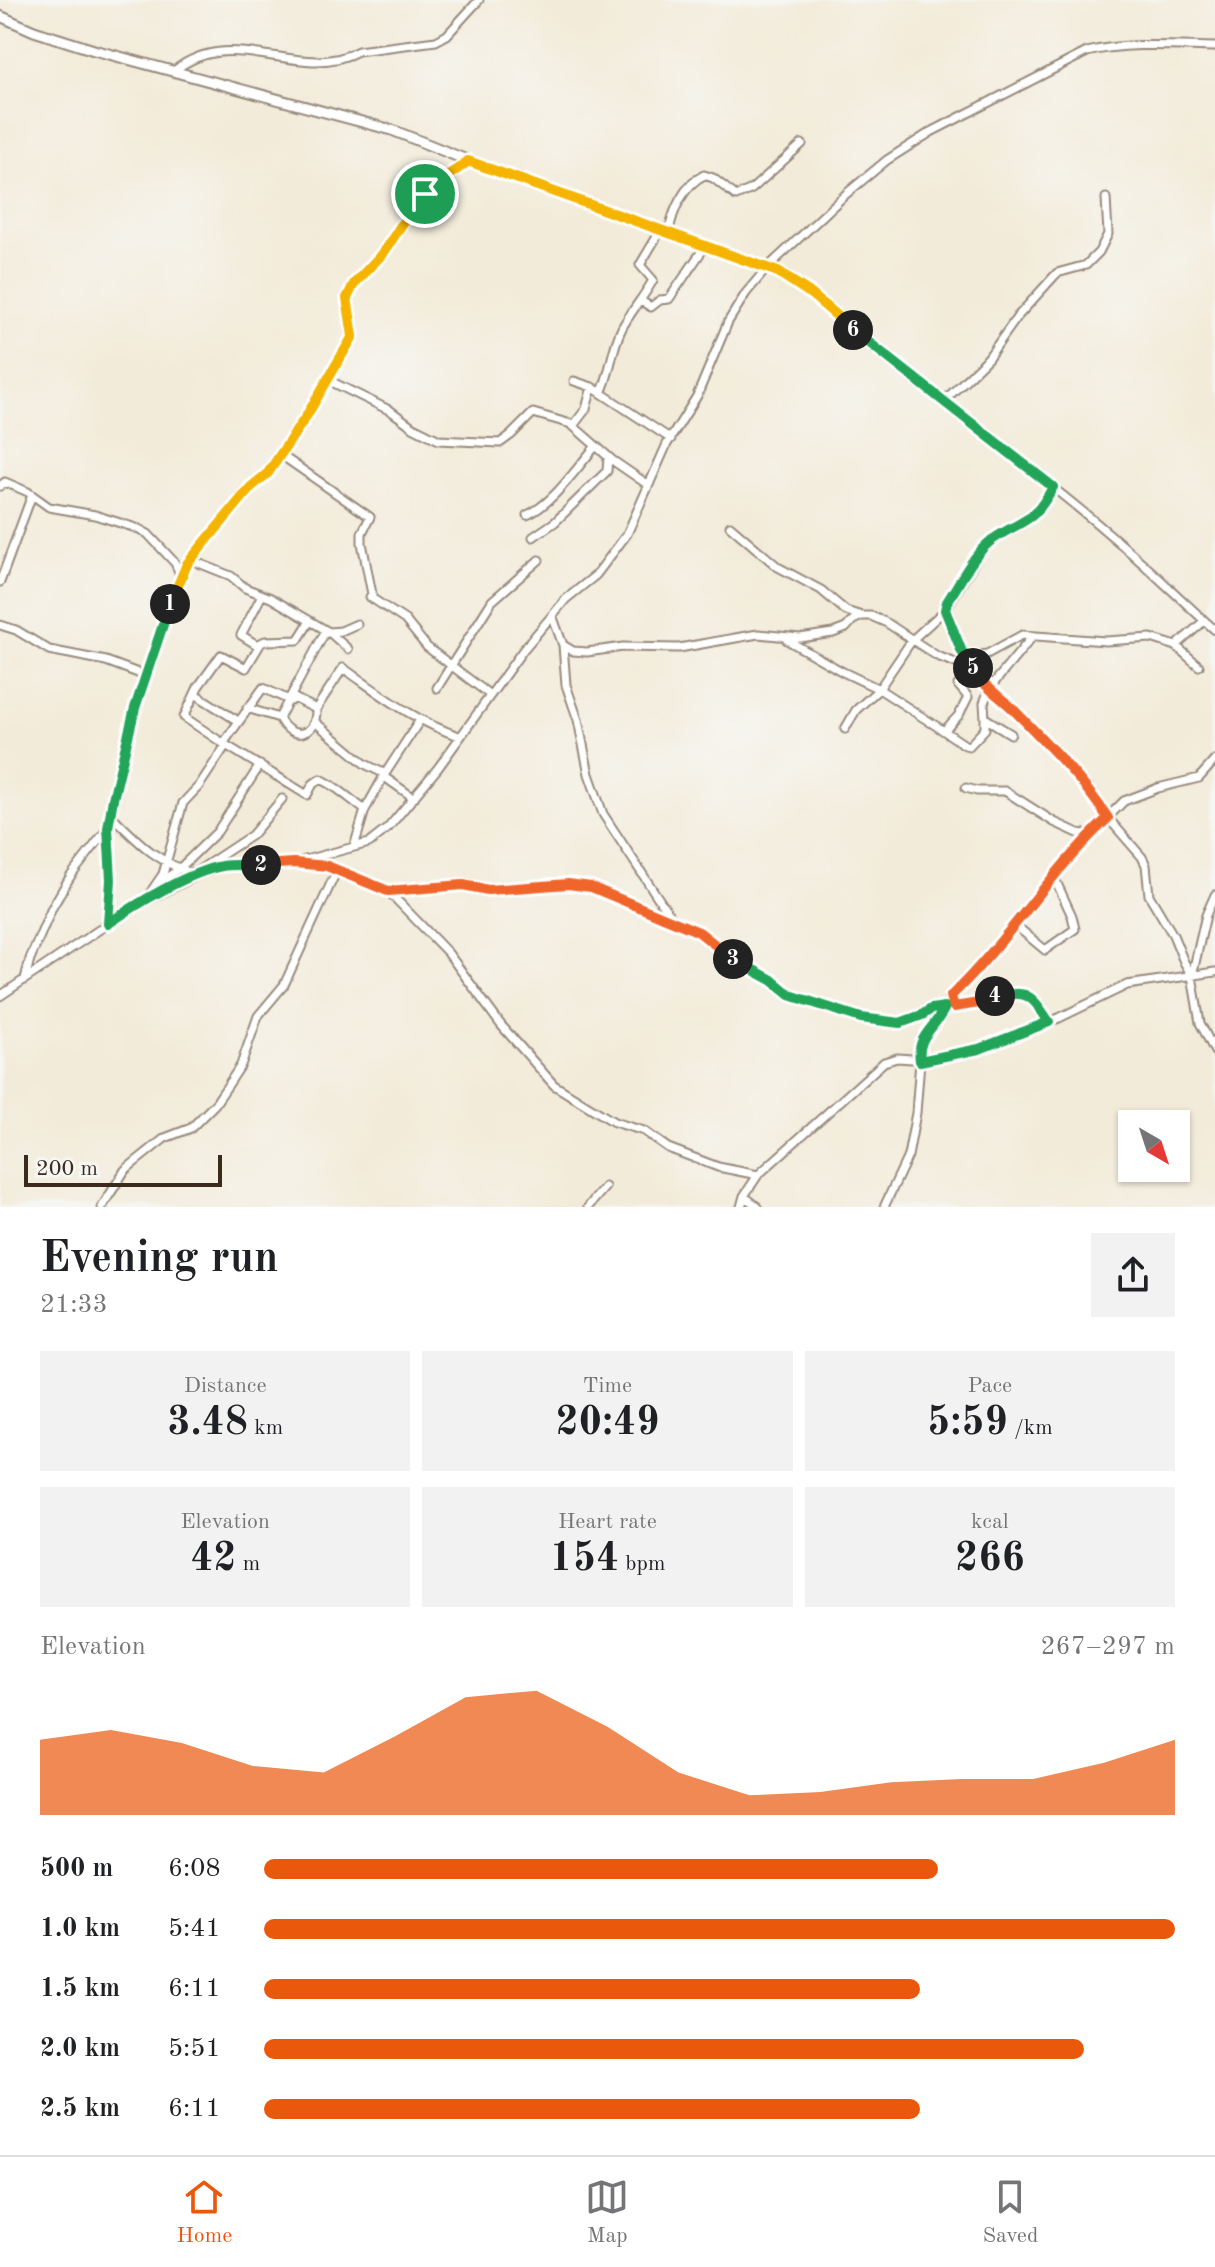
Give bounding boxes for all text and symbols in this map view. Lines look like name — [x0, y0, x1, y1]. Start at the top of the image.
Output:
pin — [391, 160, 459, 228]
icon: arrive — [403, 172, 447, 216]
pin: 6 — [833, 310, 873, 350]
text: 6 — [847, 319, 859, 341]
pin: 1 — [150, 584, 190, 624]
text: 1 — [164, 593, 176, 615]
pin: 5 — [953, 648, 993, 688]
text: 5 — [967, 657, 979, 679]
pin: 2 — [241, 845, 281, 885]
text: 2 — [255, 854, 267, 876]
pin: 3 — [713, 939, 753, 979]
text: 3 — [727, 948, 739, 970]
pin: 4 — [975, 976, 1015, 1016]
text: 4 — [989, 985, 1001, 1007]
north arrow — [1118, 1110, 1190, 1182]
map controls — [1118, 1110, 1190, 1182]
scale bar — [24, 1151, 222, 1187]
text: 200 m — [36, 1158, 98, 1180]
button: share — [1091, 1233, 1175, 1317]
text: Evening run — [40, 1237, 278, 1281]
text: 21:33 — [40, 1292, 108, 1318]
text: Distance — [184, 1375, 267, 1397]
text: Time — [583, 1375, 632, 1397]
text: Pace — [968, 1375, 1012, 1397]
text: 3.48 — [167, 1404, 248, 1444]
text: 20:49 — [555, 1404, 659, 1444]
text: 5:59 — [927, 1404, 1008, 1444]
text: km — [248, 1417, 283, 1439]
text: /km — [1008, 1417, 1053, 1439]
text: Elevation — [180, 1511, 270, 1533]
text: Heart rate — [558, 1511, 657, 1533]
text: kcal — [971, 1511, 1009, 1533]
text: 42 — [190, 1540, 237, 1580]
text: 154 — [550, 1540, 619, 1580]
text: 266 — [955, 1540, 1025, 1580]
text: m — [237, 1553, 260, 1575]
text: bpm — [619, 1553, 665, 1575]
text: Elevation — [40, 1634, 146, 1660]
text: 267–297 m — [1040, 1634, 1175, 1660]
text: 500 m — [40, 1856, 113, 1882]
text: 6:08 — [168, 1856, 221, 1882]
text: 1.0 km — [40, 1916, 120, 1942]
text: 5:41 — [168, 1916, 221, 1942]
text: 1.5 km — [40, 1976, 120, 2002]
text: 6:11 — [168, 1976, 221, 2002]
text: 2.0 km — [40, 2036, 120, 2062]
text: 5:51 — [168, 2036, 221, 2062]
text: 2.5 km — [40, 2096, 120, 2122]
text: 6:11 — [168, 2096, 221, 2122]
tab: Home — [177, 2175, 232, 2250]
tab: Map — [585, 2175, 629, 2250]
tab: Saved — [982, 2175, 1038, 2250]

